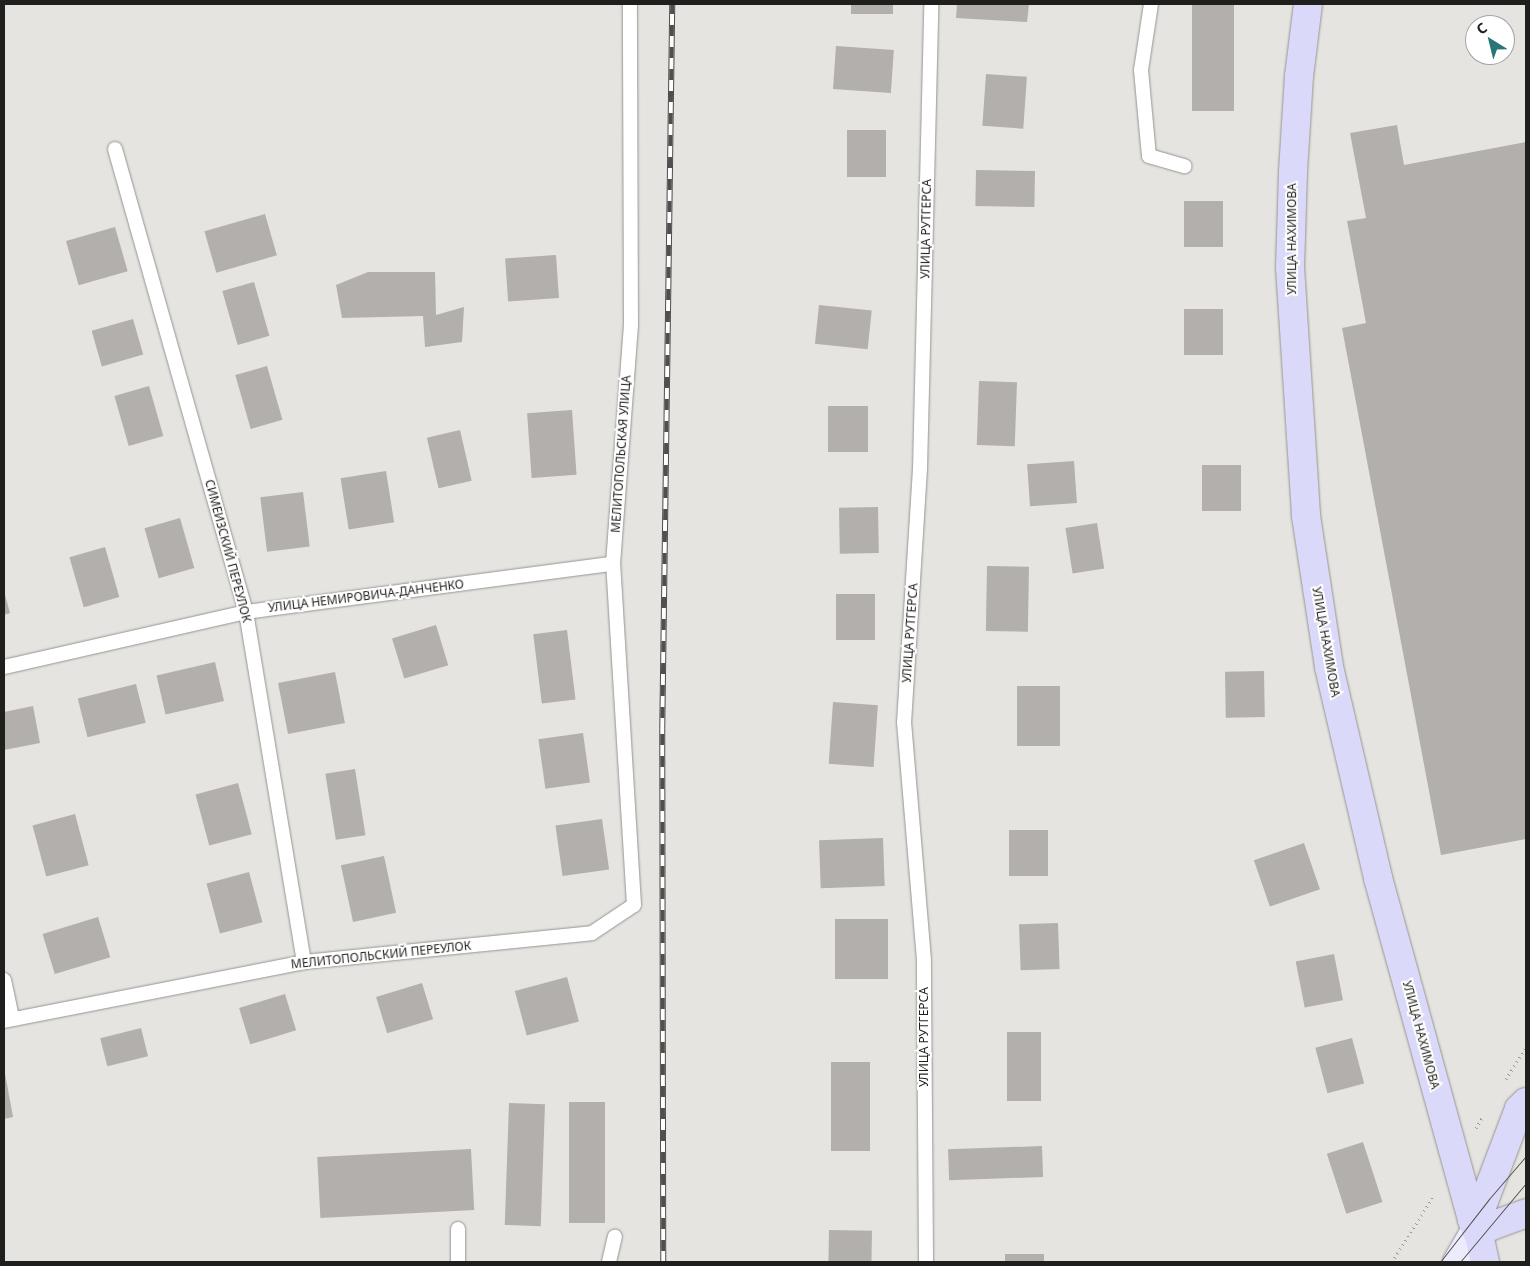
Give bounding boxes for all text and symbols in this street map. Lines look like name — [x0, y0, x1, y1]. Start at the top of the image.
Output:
north arrow — [1465, 15, 1515, 65]
text: С — [1472, 18, 1491, 39]
street label: УЛИЦА РУТГЕРСА — [918, 179, 934, 279]
street label: УЛИЦА НАХИМОВА — [1285, 183, 1299, 295]
street label: МЕЛИТОПОЛЬСКАЯ УЛИЦА — [608, 375, 634, 533]
street label: СИМЕИЗСКИЙ ПЕРЕУЛОК — [202, 478, 254, 624]
street label: УЛИЦА НЕМИРОВИЧА-ДАНЧЕНКО — [267, 577, 465, 615]
street label: УЛИЦА РУТГЕРСА — [899, 583, 921, 683]
street label: УЛИЦА НАХИМОВА — [1309, 586, 1343, 698]
street label: МЕЛИТОПОЛЬСКИЙ ПЕРЕУЛОК — [290, 938, 472, 972]
street label: УЛИЦА НАХИМОВА — [1400, 979, 1442, 1091]
street label: УЛИЦА РУТГЕРСА — [917, 987, 931, 1087]

